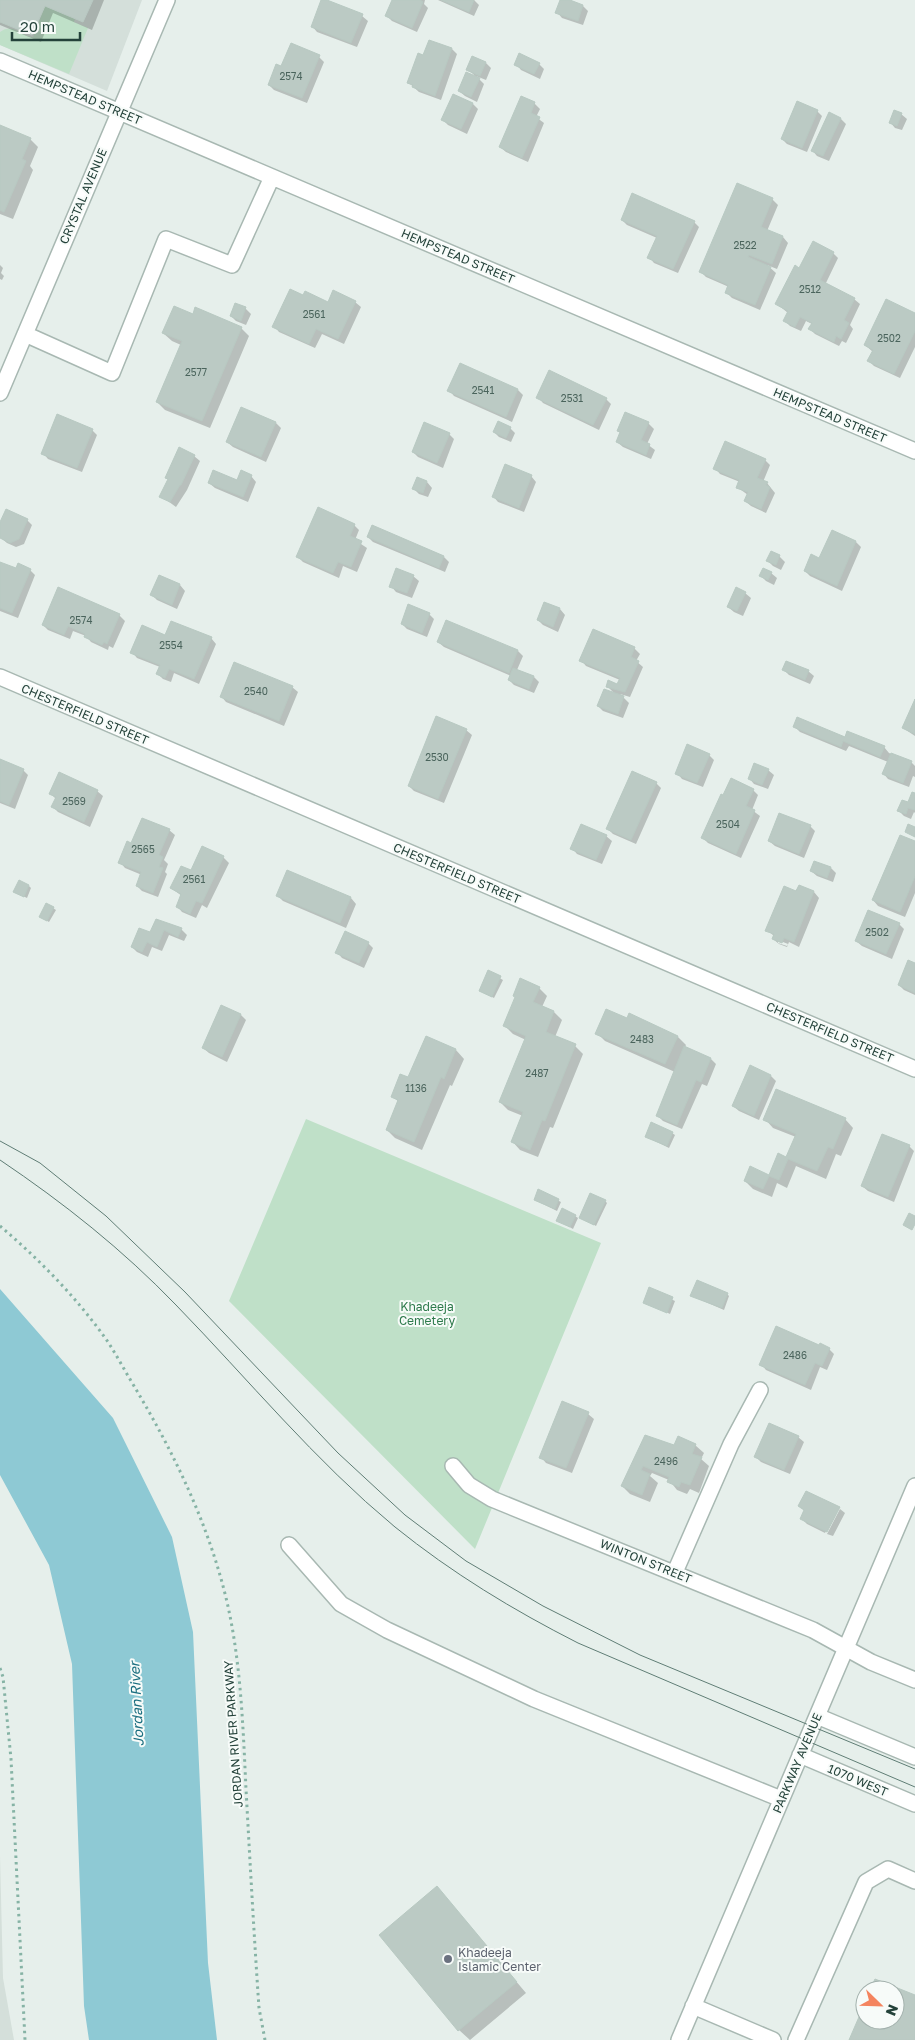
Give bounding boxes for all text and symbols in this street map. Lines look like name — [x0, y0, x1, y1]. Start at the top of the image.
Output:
scale bar — [12, 10, 80, 42]
text: 20 m — [20, 17, 55, 35]
street label: HEMPSTEAD STREET — [26, 66, 144, 128]
house number: 2574 — [280, 70, 303, 82]
street label: CRYSTAL AVENUE — [56, 146, 110, 246]
street label: HEMPSTEAD STREET — [399, 225, 517, 287]
house number: 2522 — [733, 239, 757, 251]
house number: 2512 — [799, 283, 821, 295]
house number: 2561 — [303, 308, 325, 320]
house number: 2502 — [877, 332, 901, 344]
house number: 2577 — [185, 366, 207, 378]
house number: 2541 — [472, 384, 494, 396]
street label: HEMPSTEAD STREET — [771, 384, 889, 446]
house number: 2531 — [561, 392, 583, 404]
house number: 2574 — [70, 614, 93, 626]
house number: 2554 — [159, 639, 183, 651]
street label: CHESTERFIELD STREET — [19, 680, 151, 748]
house number: 2540 — [244, 685, 268, 697]
house number: 2530 — [425, 751, 449, 763]
house number: 2569 — [62, 795, 86, 807]
house number: 2504 — [716, 818, 740, 830]
street label: CHESTERFIELD STREET — [391, 839, 523, 907]
house number: 2565 — [131, 843, 155, 855]
house number: 2561 — [183, 873, 205, 885]
house number: 2502 — [865, 926, 889, 938]
street label: CHESTERFIELD STREET — [764, 998, 896, 1066]
house number: 2483 — [630, 1033, 654, 1045]
house number: 2487 — [525, 1067, 549, 1079]
house number: 1136 — [405, 1082, 427, 1094]
park label: Khadeeja Cemetery — [399, 1299, 455, 1328]
house number: 2486 — [783, 1349, 807, 1361]
house number: 2496 — [654, 1455, 678, 1467]
street label: WINTON STREET — [598, 1536, 695, 1587]
water label: Jordan River — [125, 1659, 147, 1747]
street label: JORDAN RIVER PARKWAY — [220, 1660, 246, 1808]
street label: PARKWAY AVENUE — [769, 1711, 825, 1815]
street label: 1070 WEST — [826, 1761, 891, 1800]
place label: Khadeeja Islamic Center — [458, 1945, 541, 1974]
marker: Khadeeja Islamic Center — [442, 1953, 454, 1965]
north arrow — [855, 1980, 905, 2030]
text: N — [883, 2002, 902, 2018]

